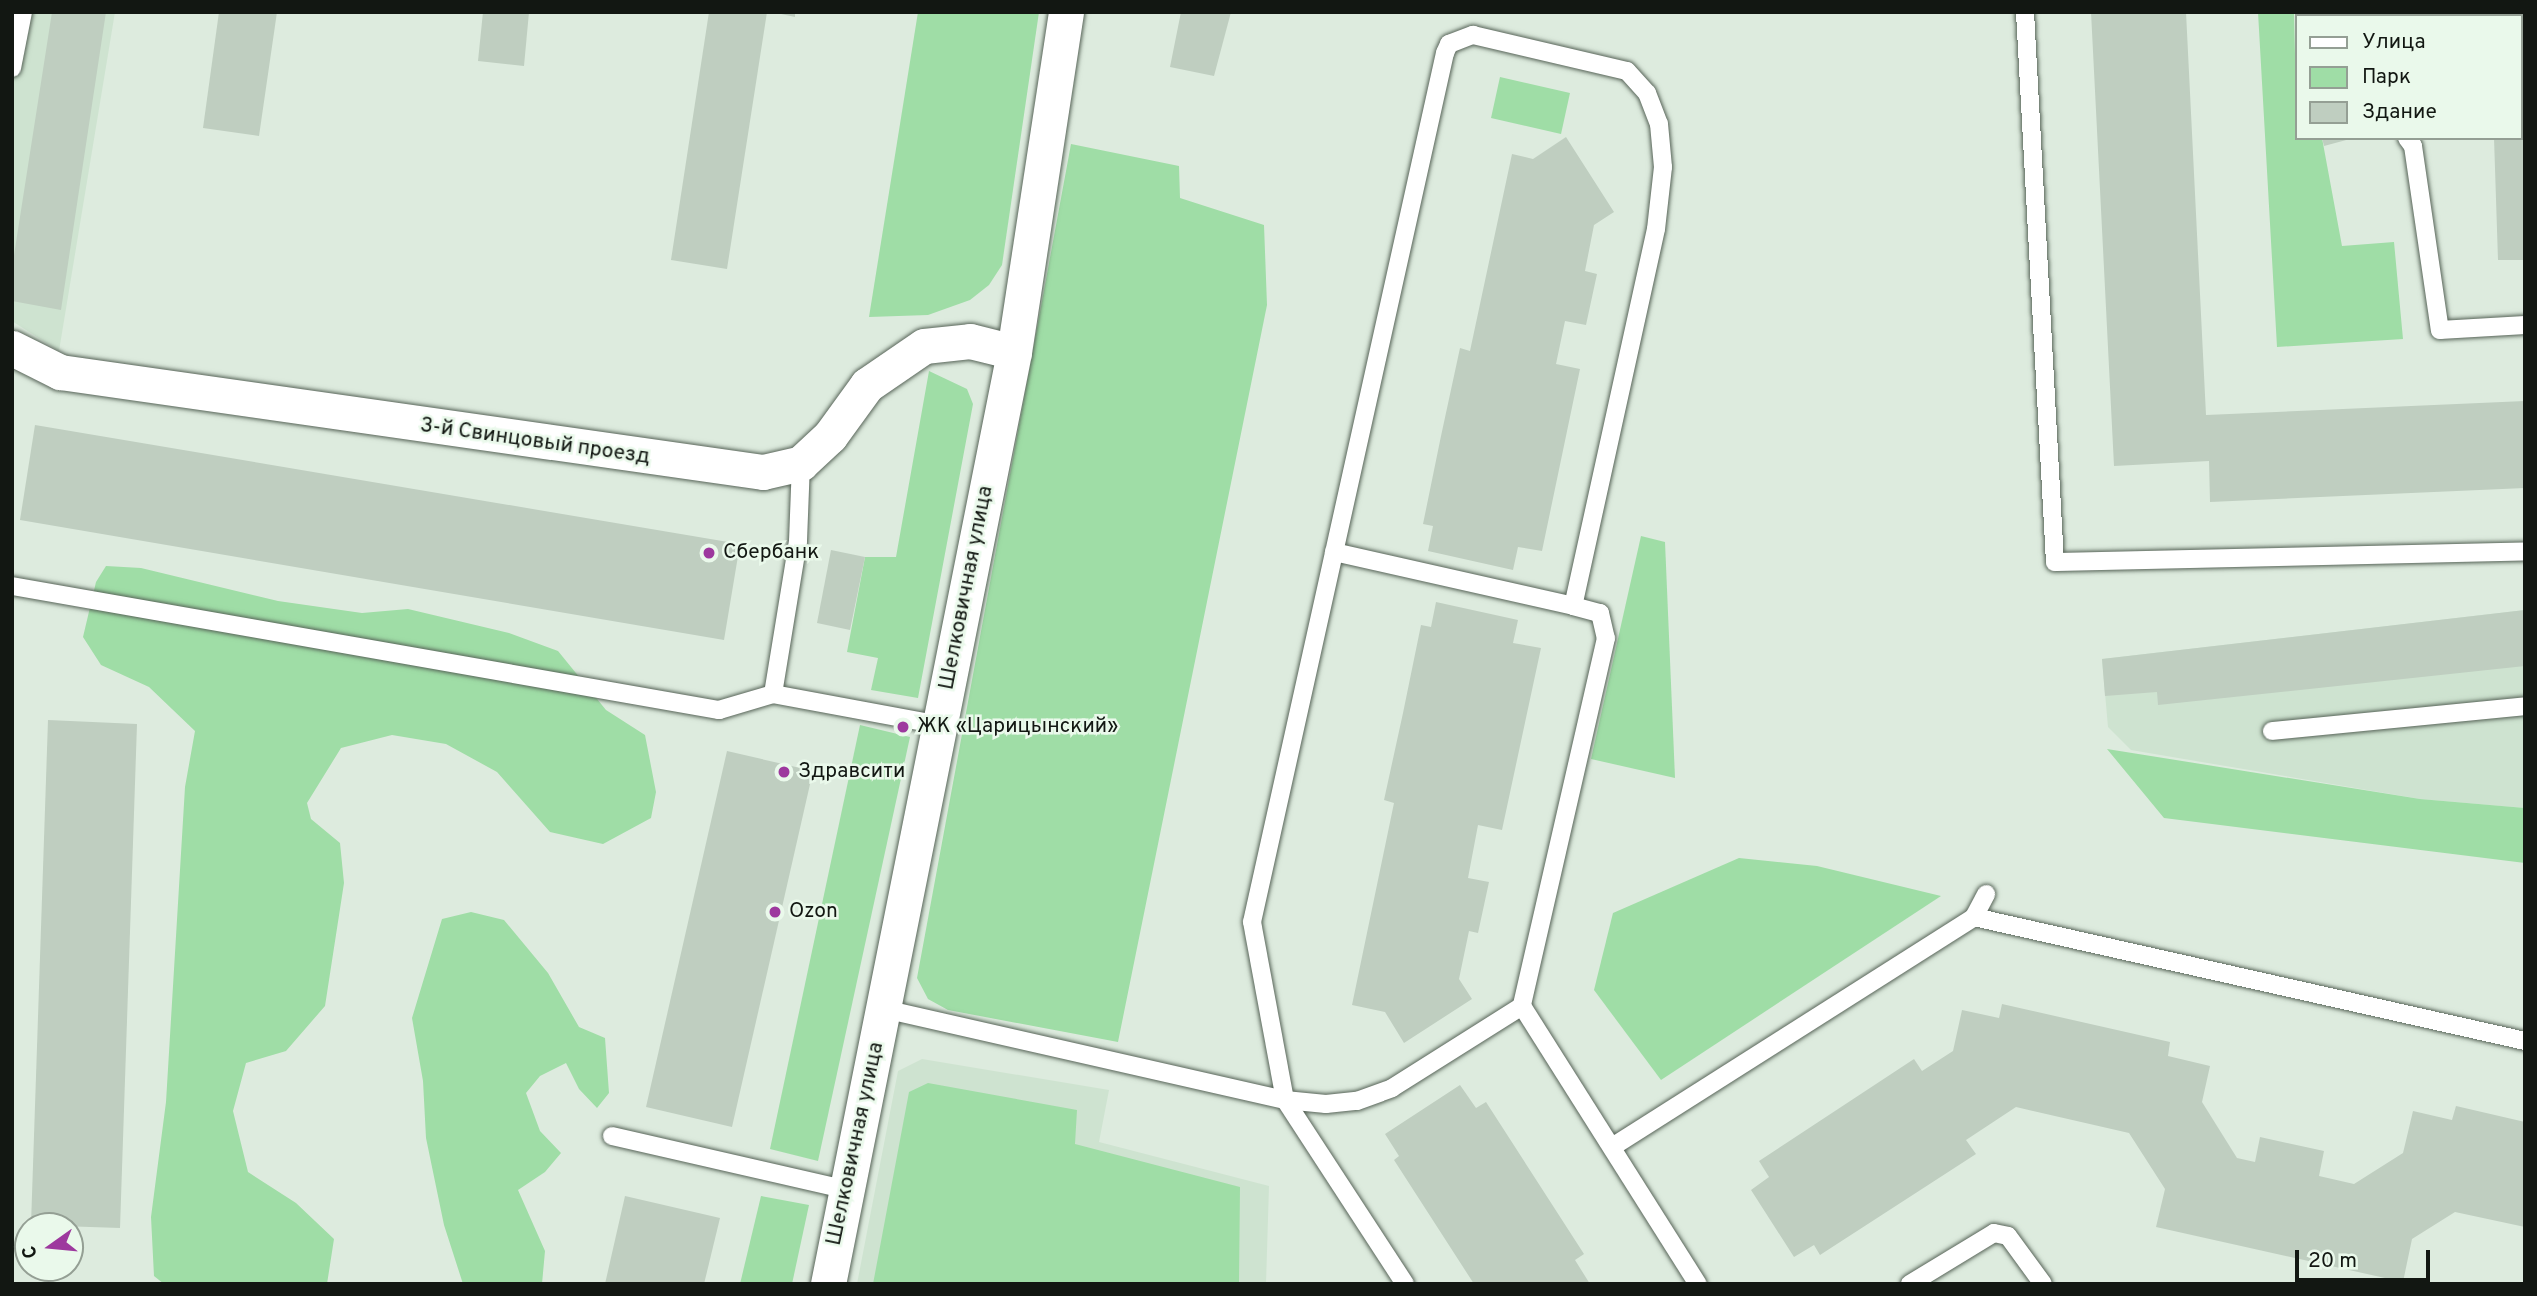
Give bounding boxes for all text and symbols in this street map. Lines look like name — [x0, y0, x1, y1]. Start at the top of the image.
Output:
legend — [2296, 14, 2523, 140]
text: Улица — [2362, 29, 2426, 56]
text: Парк — [2362, 64, 2411, 91]
text: Здание — [2362, 99, 2437, 126]
street label: 3-й Свинцовый проезд — [418, 413, 652, 471]
street label: Шелковичная улица — [935, 484, 999, 692]
place label: Сбербанк — [723, 540, 819, 566]
marker: Сбербанк — [701, 545, 717, 561]
place label: ЖК «Царицынский» — [917, 714, 1118, 740]
marker: ЖК «Царицынский» — [895, 719, 911, 735]
place label: Здравсити — [798, 759, 905, 785]
marker: Здравсити — [776, 764, 792, 780]
place label: Ozon — [789, 899, 838, 925]
marker: Ozon — [767, 904, 783, 920]
street label: Шелковичная улица — [822, 1040, 890, 1248]
north arrow — [14, 1212, 84, 1282]
scale bar — [2299, 1236, 2434, 1280]
text: С — [17, 1243, 44, 1261]
text: 20 m — [2308, 1248, 2357, 1275]

